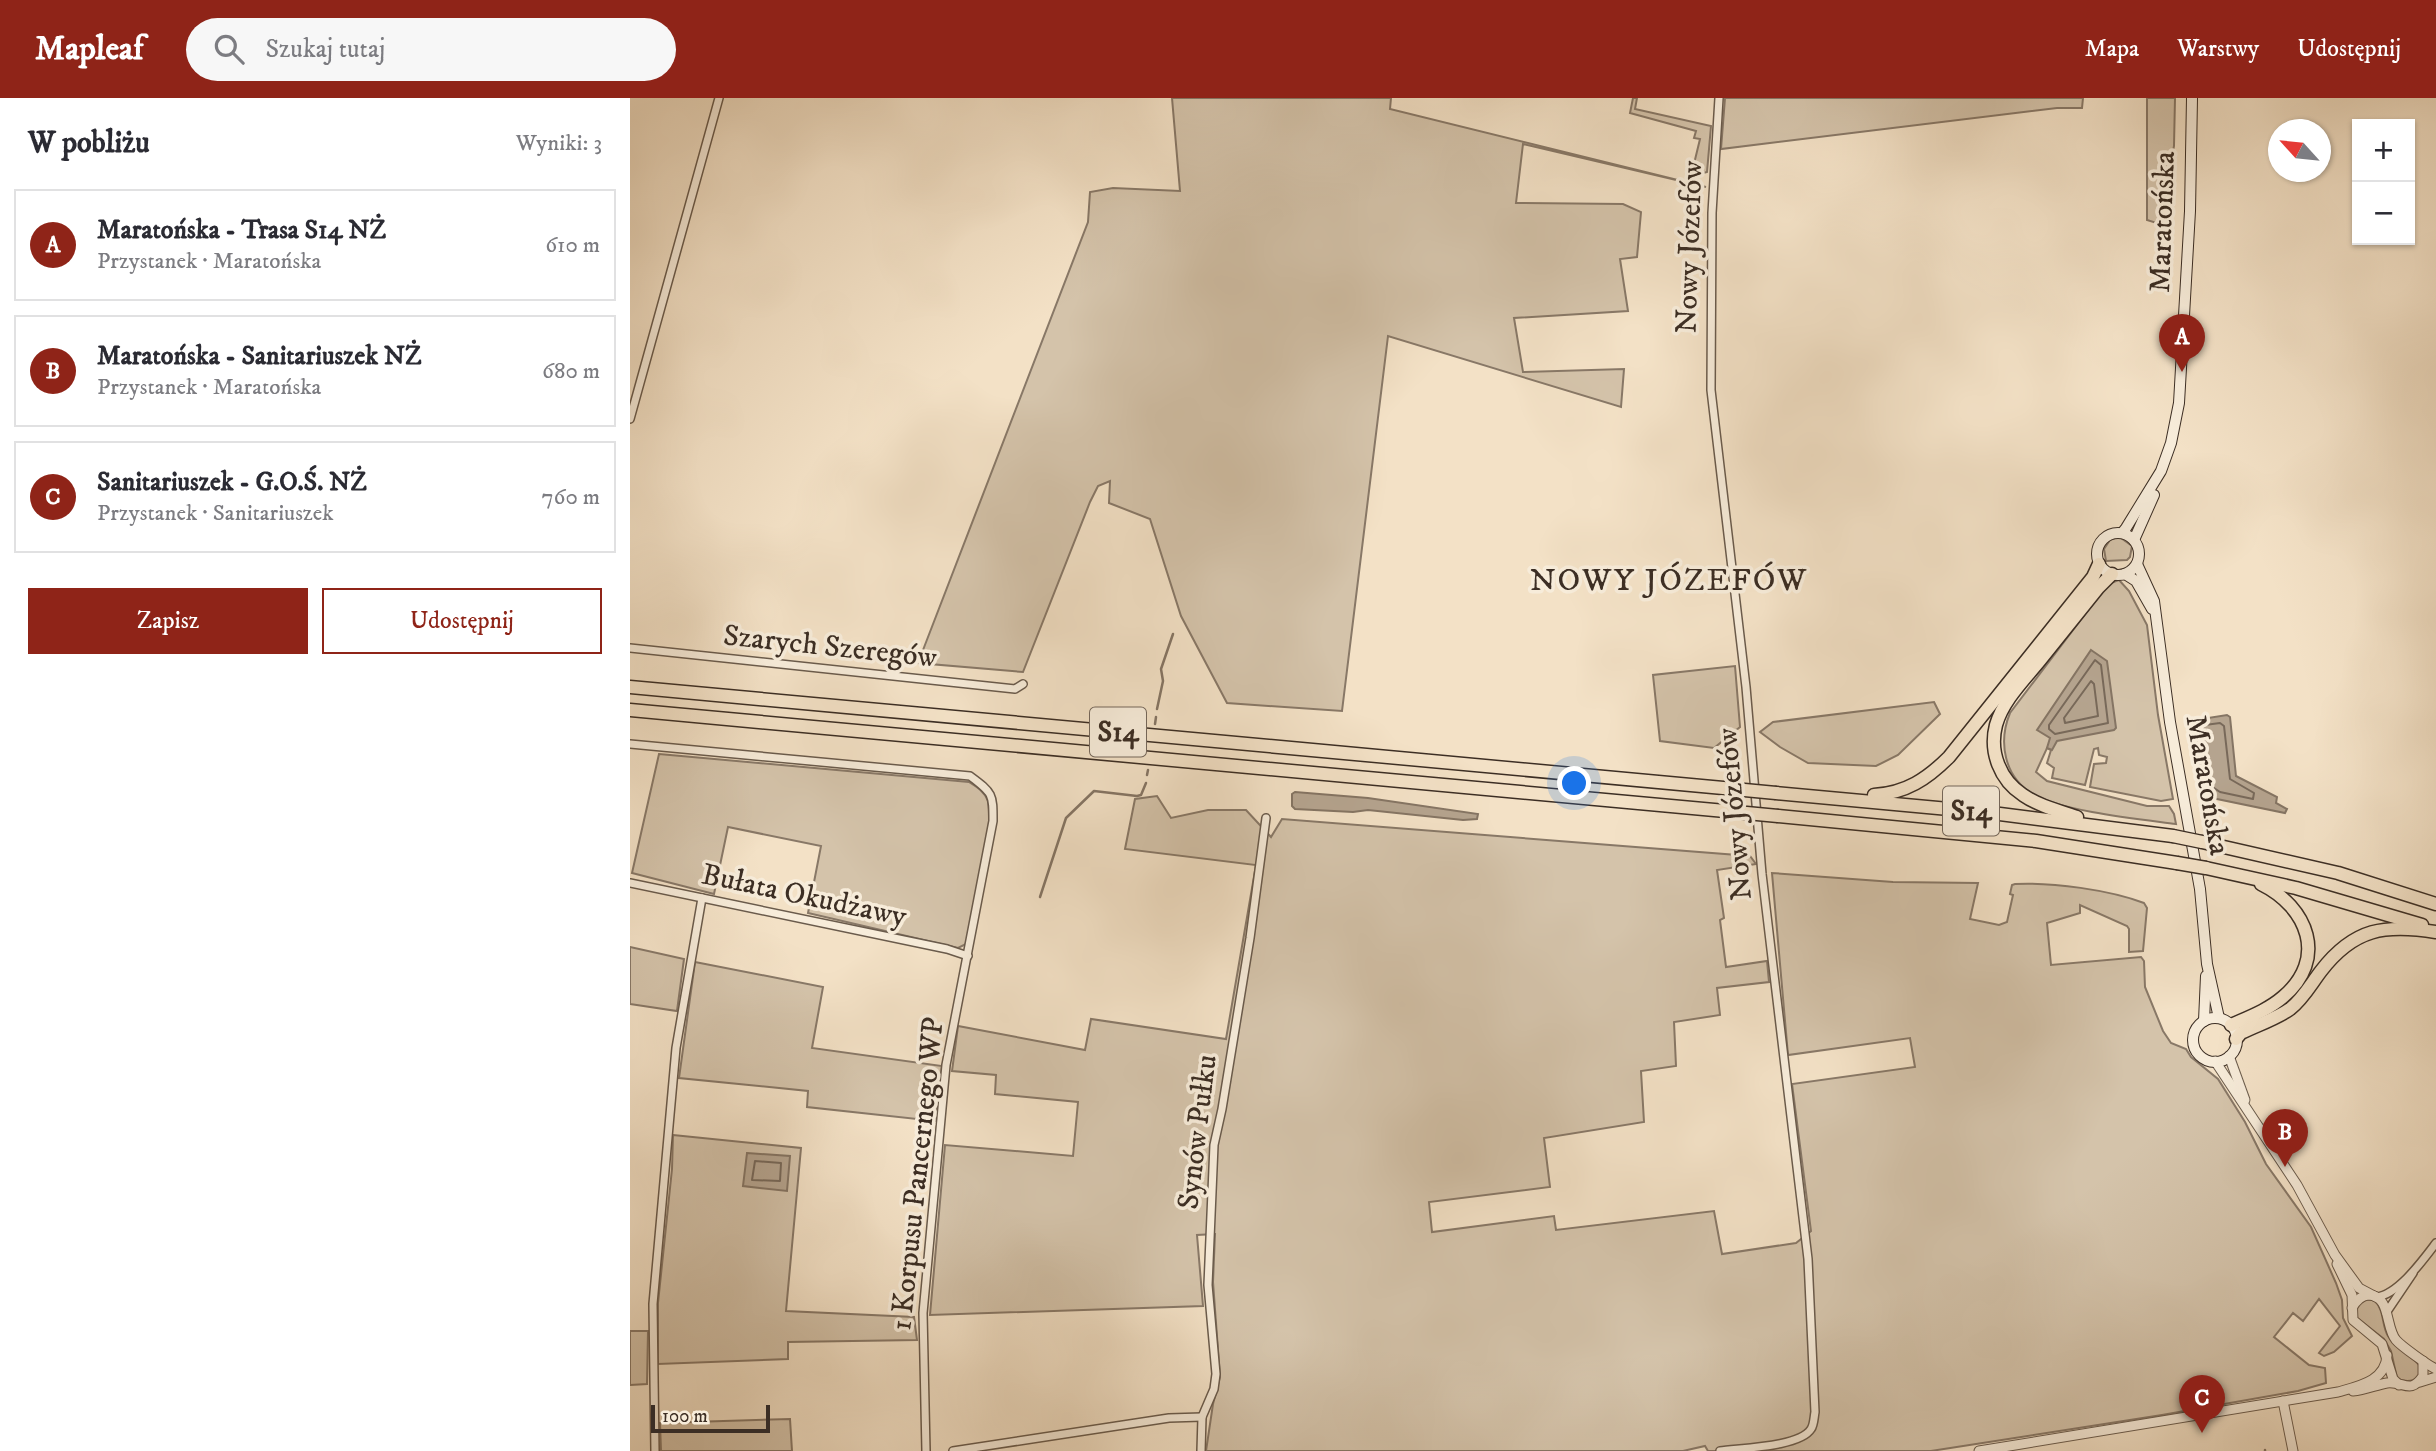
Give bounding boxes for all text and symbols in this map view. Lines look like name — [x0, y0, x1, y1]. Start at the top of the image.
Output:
search box — [186, 18, 676, 81]
text: Mapleaf — [35, 29, 144, 70]
icon: search — [210, 30, 248, 68]
text: Szukaj tutaj — [266, 33, 385, 66]
text: Mapa — [2085, 34, 2139, 64]
text: Warstwy — [2177, 34, 2259, 64]
text: Udostępnij — [2297, 34, 2401, 64]
north arrow — [2268, 119, 2331, 182]
map controls — [2352, 119, 2415, 245]
button: + — [2352, 119, 2415, 182]
text: W pobliżu — [28, 125, 150, 162]
text: Wyniki: 3 — [516, 129, 602, 158]
street label: Maratońska — [2142, 150, 2184, 293]
street label: Nowy Józefów — [1668, 160, 1712, 334]
button: − — [2352, 182, 2415, 245]
text: Maratońska - Trasa S14 NŻ — [97, 214, 386, 247]
text: A — [46, 231, 60, 260]
text: 610 m — [545, 231, 600, 260]
text: Przystanek · Maratońska — [97, 247, 321, 276]
pin: A — [2159, 314, 2205, 372]
text: Maratońska - Sanitariuszek NŻ — [97, 340, 422, 373]
text: B — [46, 357, 60, 386]
text: 680 m — [542, 357, 600, 386]
text: Przystanek · Maratońska — [97, 373, 321, 402]
text: Sanitariuszek - G.O.Ś. NŻ — [97, 466, 367, 499]
text: C — [45, 483, 61, 512]
text: 760 m — [541, 483, 600, 512]
text: Przystanek · Sanitariuszek — [97, 499, 334, 528]
district label: NOWY JÓZEFÓW — [1530, 561, 1808, 601]
button: Zapisz — [28, 588, 308, 654]
button: Udostępnij — [322, 588, 602, 654]
street label: Szarych Szeregów — [721, 617, 939, 677]
road number: S14 — [1090, 708, 1146, 756]
street label: Maratońska — [2176, 712, 2238, 858]
street label: Nowy Józefów — [1709, 726, 1761, 902]
your location — [1557, 766, 1591, 800]
road number: S14 — [1943, 786, 1999, 836]
street label: Bułata Okudżawy — [698, 856, 910, 936]
street label: 1 Korpusu Pancernego WP — [883, 1015, 953, 1333]
street label: Synów Pułku — [1170, 1053, 1226, 1211]
pin: B — [2262, 1109, 2308, 1167]
pin: C — [2179, 1375, 2225, 1433]
scale bar — [651, 1402, 770, 1434]
text: 100 m — [662, 1405, 708, 1428]

